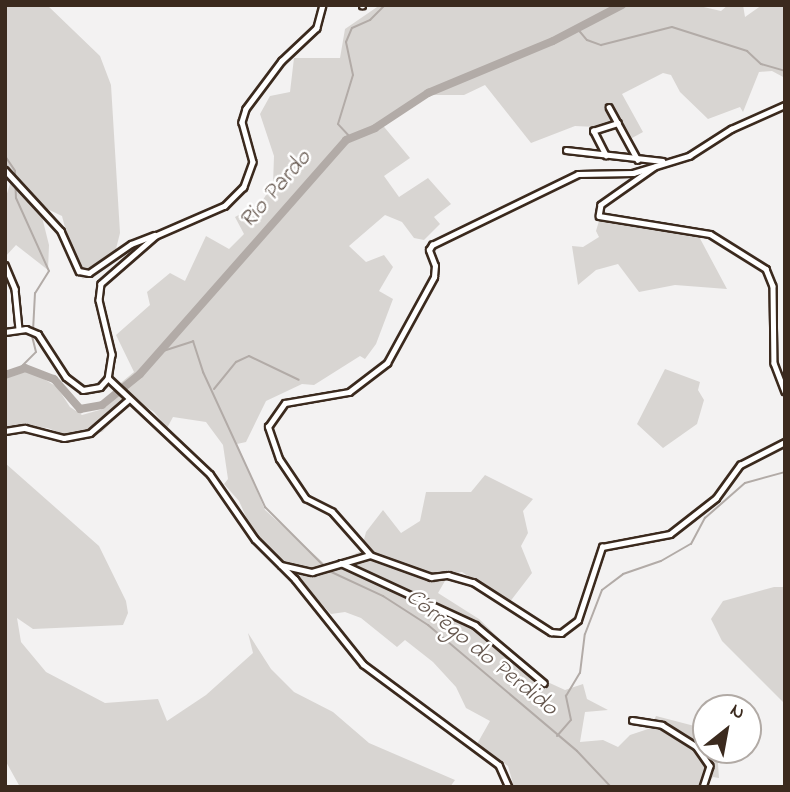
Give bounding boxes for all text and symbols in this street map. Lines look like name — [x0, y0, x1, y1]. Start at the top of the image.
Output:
water label: Rio Pardo — [234, 145, 318, 235]
water label: Córrego do Perdido — [399, 583, 563, 723]
north arrow — [692, 694, 762, 764]
text: N — [725, 697, 749, 727]

